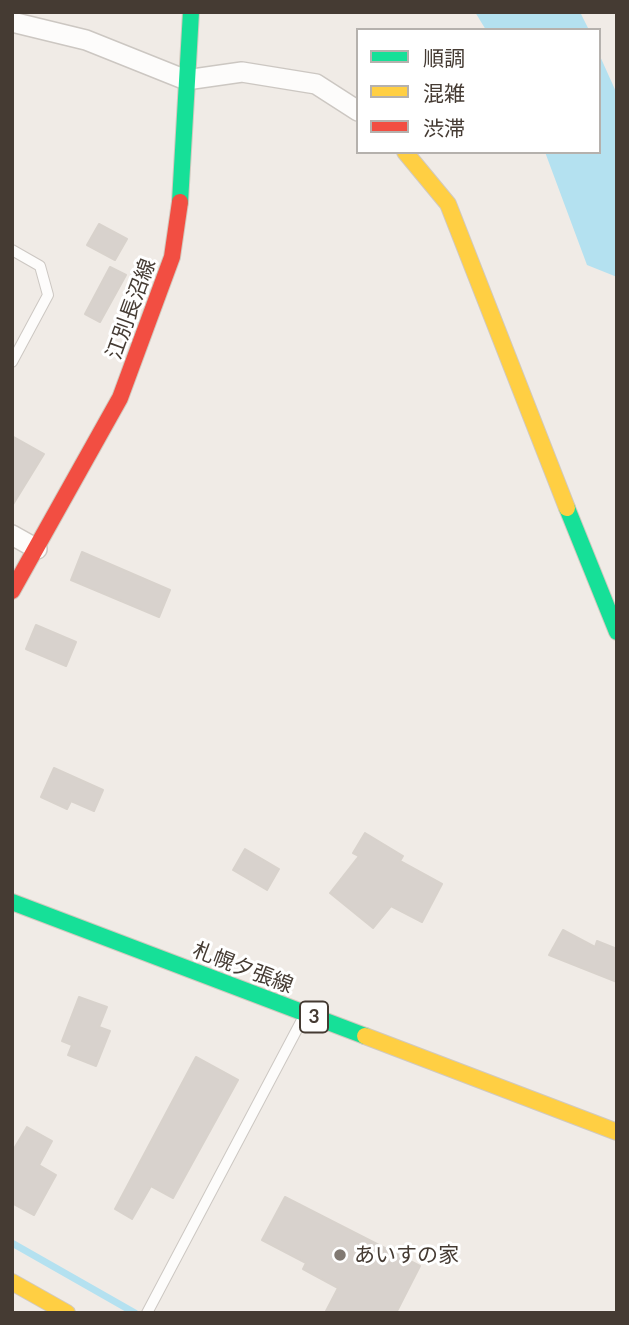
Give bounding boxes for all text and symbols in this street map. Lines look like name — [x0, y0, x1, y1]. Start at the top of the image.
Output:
legend — [356, 28, 601, 154]
text: 順調 — [423, 45, 465, 70]
text: 混雑 — [423, 80, 465, 105]
text: 渋滞 — [423, 115, 465, 140]
street label: 江別長沼線 — [101, 255, 161, 363]
street label: 札幌夕張線 — [189, 937, 297, 999]
road number: 3 — [300, 1001, 328, 1032]
place label: あいすの家 — [354, 1242, 459, 1268]
marker: あいすの家 — [332, 1247, 348, 1263]

